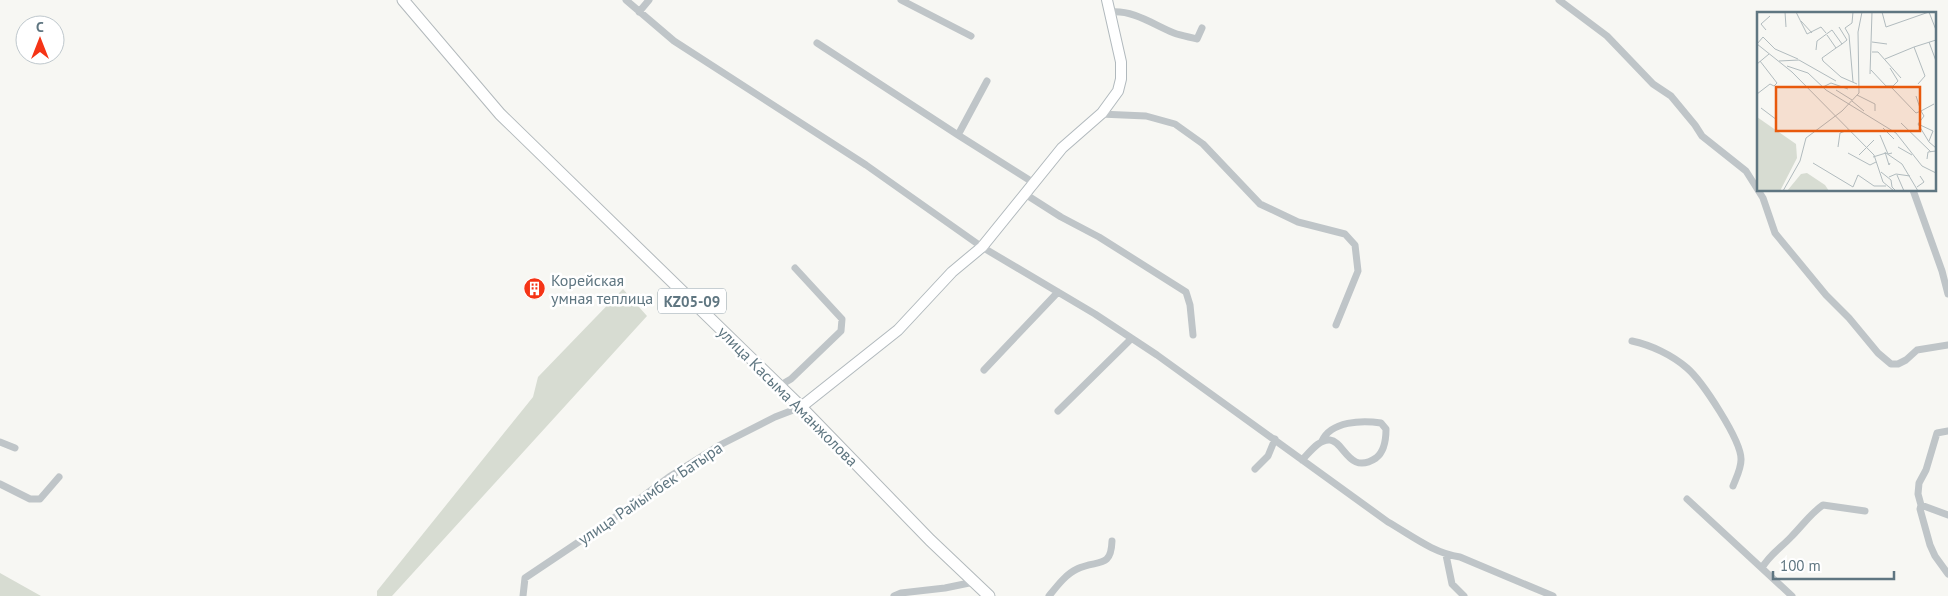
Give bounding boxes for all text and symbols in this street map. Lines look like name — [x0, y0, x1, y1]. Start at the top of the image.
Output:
inset map — [1757, 12, 1936, 191]
north arrow — [15, 15, 65, 65]
text: С — [36, 18, 44, 36]
place label: Корейская умная теплица — [551, 270, 653, 308]
building icon: Корейская умная теплица — [523, 277, 547, 301]
road number: KZ05-09 — [658, 288, 726, 314]
street label: улица Касыма Аманжолова — [714, 322, 862, 470]
street label: улица Райымбек Батыра — [574, 437, 726, 549]
scale bar — [1773, 548, 1894, 580]
text: 100 m — [1780, 556, 1821, 575]

